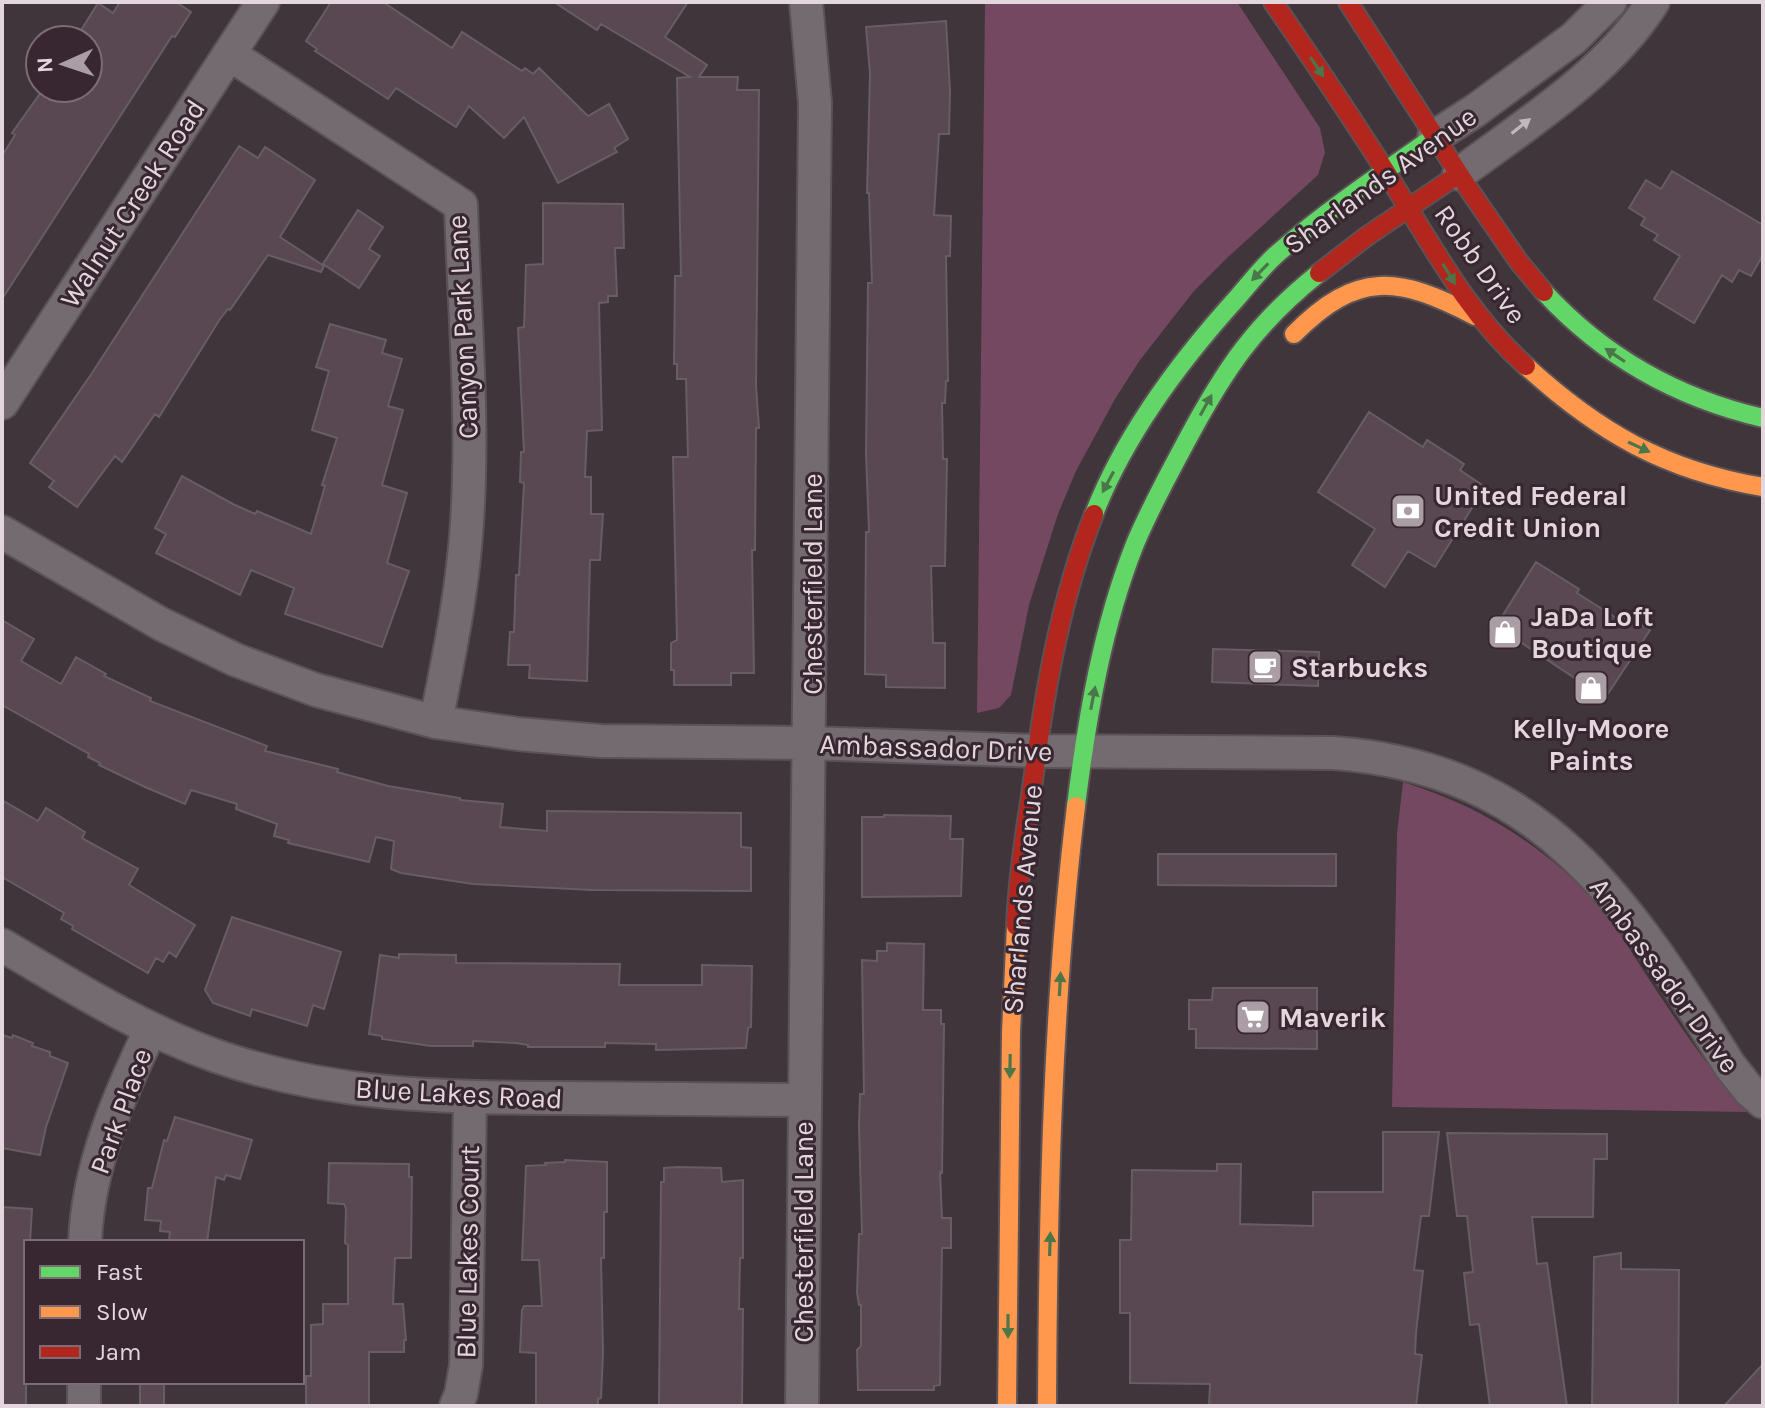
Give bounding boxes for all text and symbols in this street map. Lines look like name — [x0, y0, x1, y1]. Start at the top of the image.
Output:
north arrow — [24, 24, 104, 104]
text: N — [32, 56, 58, 74]
one-way arrow — [1309, 56, 1324, 77]
street label: Walnut Creek Road — [53, 93, 212, 313]
street label: Sharlands Avenue — [1278, 100, 1483, 261]
one-way arrow — [1511, 119, 1531, 135]
street label: Robb Drive — [1428, 198, 1534, 330]
street label: Canyon Park Lane — [440, 214, 485, 440]
one-way arrow — [1251, 262, 1269, 281]
one-way arrow — [1442, 263, 1456, 285]
one-way arrow — [1604, 348, 1626, 363]
one-way arrow — [1199, 394, 1212, 417]
one-way arrow — [1627, 441, 1650, 454]
one-way arrow — [1102, 471, 1116, 493]
street label: Chesterfield Lane — [796, 473, 829, 695]
place label: United Federal Credit Union — [1434, 479, 1627, 544]
bank icon: United Federal Credit Union — [1389, 492, 1427, 530]
place label: JaDa Loft Boutique — [1531, 600, 1654, 665]
shop icon: JaDa Loft Boutique — [1486, 613, 1524, 651]
cafe icon: Starbucks — [1246, 648, 1284, 686]
place label: Starbucks — [1291, 651, 1428, 684]
shop icon: Kelly-Moore Paints — [1572, 669, 1610, 707]
one-way arrow — [1088, 686, 1100, 711]
place label: Kelly-Moore Paints — [1513, 712, 1669, 777]
street label: Ambassador Drive — [819, 727, 1053, 768]
street label: Sharlands Avenue — [996, 783, 1049, 1015]
street label: Ambassador Drive — [1583, 871, 1746, 1079]
one-way arrow — [1053, 971, 1066, 996]
supermarket icon: Maverik — [1234, 998, 1272, 1036]
place label: Maverik — [1279, 1001, 1386, 1034]
street label: Park Place — [83, 1044, 158, 1178]
one-way arrow — [1004, 1054, 1017, 1079]
street label: Blue Lakes Road — [354, 1072, 564, 1115]
street label: Chesterfield Lane — [787, 1121, 820, 1343]
street label: Blue Lakes Court — [449, 1145, 486, 1359]
one-way arrow — [1043, 1231, 1056, 1256]
legend — [24, 1240, 304, 1384]
text: Fast — [96, 1258, 143, 1286]
text: Slow — [96, 1298, 148, 1326]
one-way arrow — [1002, 1314, 1014, 1339]
text: Jam — [96, 1338, 141, 1366]

